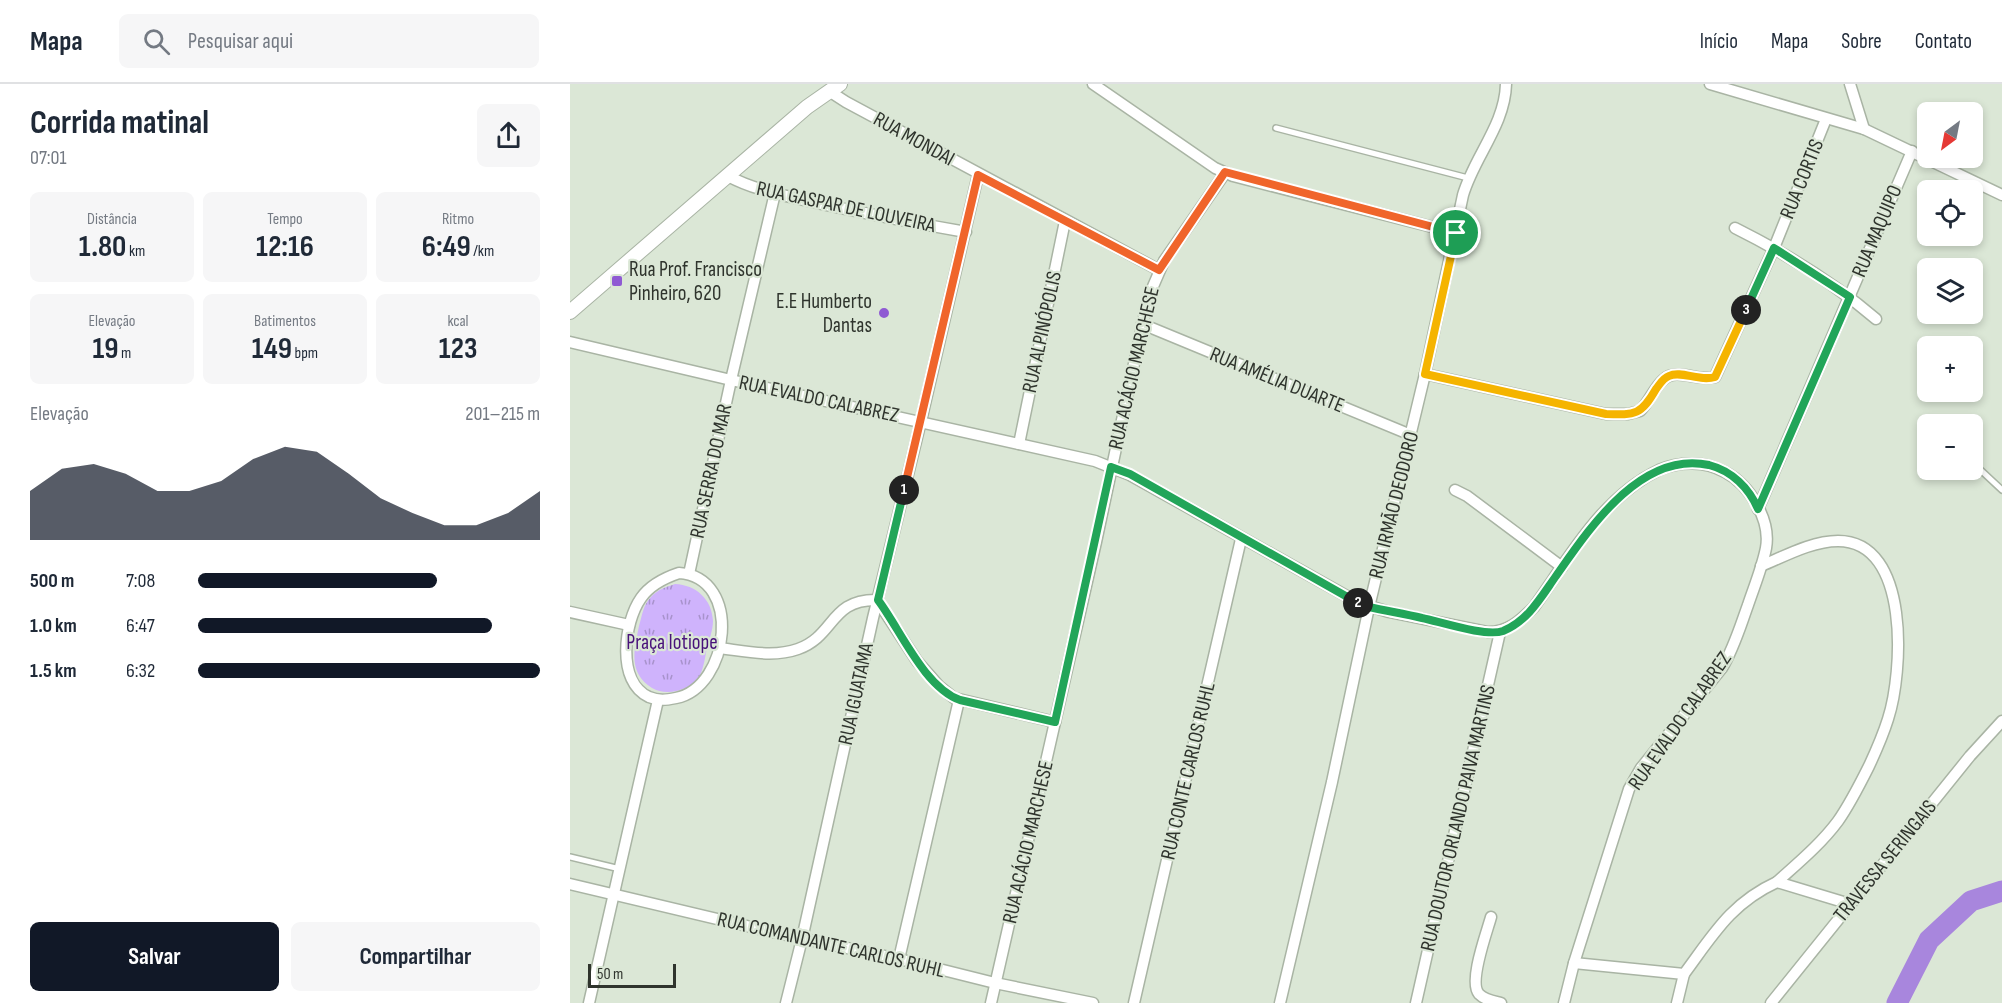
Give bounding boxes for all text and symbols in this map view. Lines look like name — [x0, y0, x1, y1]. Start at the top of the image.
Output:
search box — [119, 14, 539, 68]
text: Mapa — [30, 25, 83, 58]
icon: search — [140, 25, 173, 58]
text: Pesquisar aqui — [188, 28, 293, 55]
text: Início — [1700, 29, 1738, 54]
text: Mapa — [1771, 29, 1808, 54]
text: Sobre — [1841, 29, 1882, 54]
text: Contato — [1915, 29, 1972, 54]
north arrow — [1917, 102, 1983, 168]
map controls — [1917, 102, 1983, 480]
text: Corrida matinal — [30, 103, 209, 143]
button: share — [477, 104, 540, 167]
street label: RUA MONDAI — [869, 106, 959, 172]
street label: RUA CORTIS — [1775, 135, 1829, 223]
text: 07:01 — [30, 146, 66, 170]
street label: RUA GASPAR DE LOUVEIRA — [754, 176, 939, 238]
button: locate — [1917, 180, 1983, 246]
street label: RUA MAQUIPO — [1846, 181, 1908, 281]
pin — [1430, 207, 1481, 258]
text: Distância — [87, 210, 137, 229]
text: Tempo — [267, 210, 303, 229]
text: Ritmo — [442, 210, 474, 229]
icon: arrive — [1439, 216, 1472, 249]
text: 1.80 — [79, 229, 126, 265]
text: 12:16 — [256, 229, 314, 265]
text: 6:49 — [422, 229, 471, 265]
text: km — [126, 242, 145, 261]
text: /km — [471, 242, 494, 261]
place label: Rua Prof. Francisco Pinheiro, 620 — [629, 257, 762, 306]
button: layers — [1917, 258, 1983, 324]
street label: RUA ALPINÓPOLIS — [1017, 269, 1067, 395]
marker: Rua Prof. Francisco Pinheiro, 620 — [610, 274, 624, 288]
street label: RUA ACÁCIO MARCHESE — [1103, 284, 1165, 452]
place label: E.E Humberto Dantas — [776, 289, 872, 338]
pin: 3 — [1731, 295, 1761, 325]
text: 3 — [1742, 300, 1750, 319]
marker: E.E Humberto Dantas — [877, 306, 891, 320]
text: Elevação — [89, 312, 136, 331]
text: Batimentos — [254, 312, 316, 331]
text: kcal — [447, 312, 469, 331]
text: 19 — [93, 331, 119, 367]
text: 149 — [252, 331, 292, 367]
text: 123 — [439, 331, 477, 367]
button: + — [1917, 336, 1983, 402]
street label: RUA AMÉLIA DUARTE — [1206, 342, 1348, 418]
text: m — [119, 344, 131, 363]
text: bpm — [292, 344, 318, 363]
street label: RUA EVALDO CALABREZ — [737, 370, 902, 428]
street label: RUA SERRA DO MAR — [685, 401, 737, 540]
text: Elevação — [30, 402, 89, 426]
text: 201–215 m — [465, 402, 540, 426]
button: − — [1917, 414, 1983, 480]
street label: RUA IRMÃO DEODORO — [1364, 429, 1424, 581]
pin: 1 — [889, 475, 919, 505]
text: 1 — [901, 480, 907, 499]
text: 500 m — [30, 569, 74, 593]
text: 7:08 — [126, 569, 155, 593]
pin: 2 — [1343, 588, 1373, 618]
text: 2 — [1354, 593, 1362, 612]
text: 1.0 km — [30, 614, 77, 638]
text: 6:47 — [126, 614, 155, 638]
park label: Praça Iotiope — [626, 630, 718, 655]
street label: RUA IGUATAMA — [833, 640, 879, 747]
street label: RUA EVALDO CALABREZ — [1623, 647, 1737, 795]
text: 1.5 km — [30, 659, 76, 683]
text: 6:32 — [126, 659, 155, 683]
street label: RUA CONTE CARLOS RUHL — [1155, 680, 1221, 862]
street label: RUA DOUTOR ORLANDO PAIVA MARTINS — [1415, 682, 1501, 954]
street label: RUA ACÁCIO MARCHESE — [997, 758, 1059, 926]
street label: TRAVESSA SERINGAIS — [1828, 795, 1942, 927]
street label: RUA COMANDANTE CARLOS RUHL — [715, 907, 947, 983]
button: Salvar — [30, 922, 279, 991]
button: Compartilhar — [291, 922, 540, 991]
scale bar — [588, 961, 676, 988]
text: 50 m — [597, 965, 623, 984]

